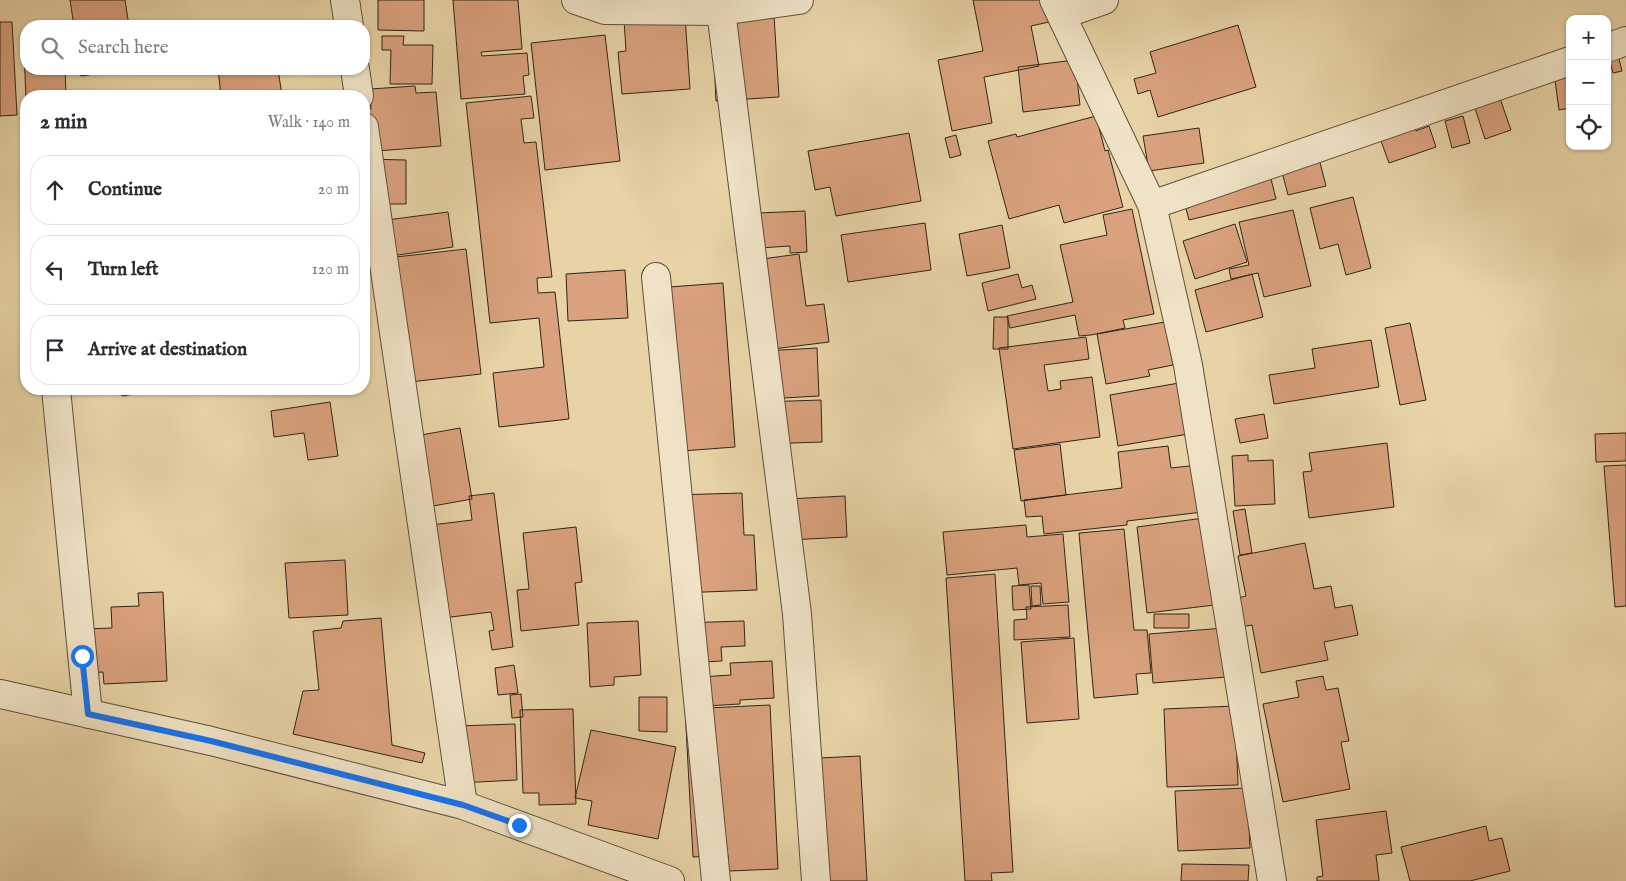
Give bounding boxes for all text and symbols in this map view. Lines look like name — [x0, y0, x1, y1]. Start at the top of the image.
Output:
map controls — [1566, 15, 1611, 150]
button: + — [1566, 15, 1611, 60]
search box — [20, 20, 370, 75]
icon: search — [38, 34, 66, 62]
text: Search here — [78, 36, 169, 60]
button: − — [1566, 60, 1611, 105]
button: locate — [1566, 105, 1611, 150]
text: 2 min — [40, 109, 87, 136]
text: Walk · 140 m — [268, 113, 350, 133]
icon: ahead — [41, 176, 69, 204]
text: Continue — [88, 178, 162, 202]
text: 20 m — [318, 180, 349, 200]
icon: left — [41, 256, 69, 284]
text: Turn left — [88, 258, 159, 282]
text: 120 m — [312, 260, 349, 280]
icon: arrive — [41, 336, 69, 364]
text: Arrive at destination — [88, 338, 247, 362]
route start — [71, 645, 94, 668]
route end — [508, 814, 531, 837]

